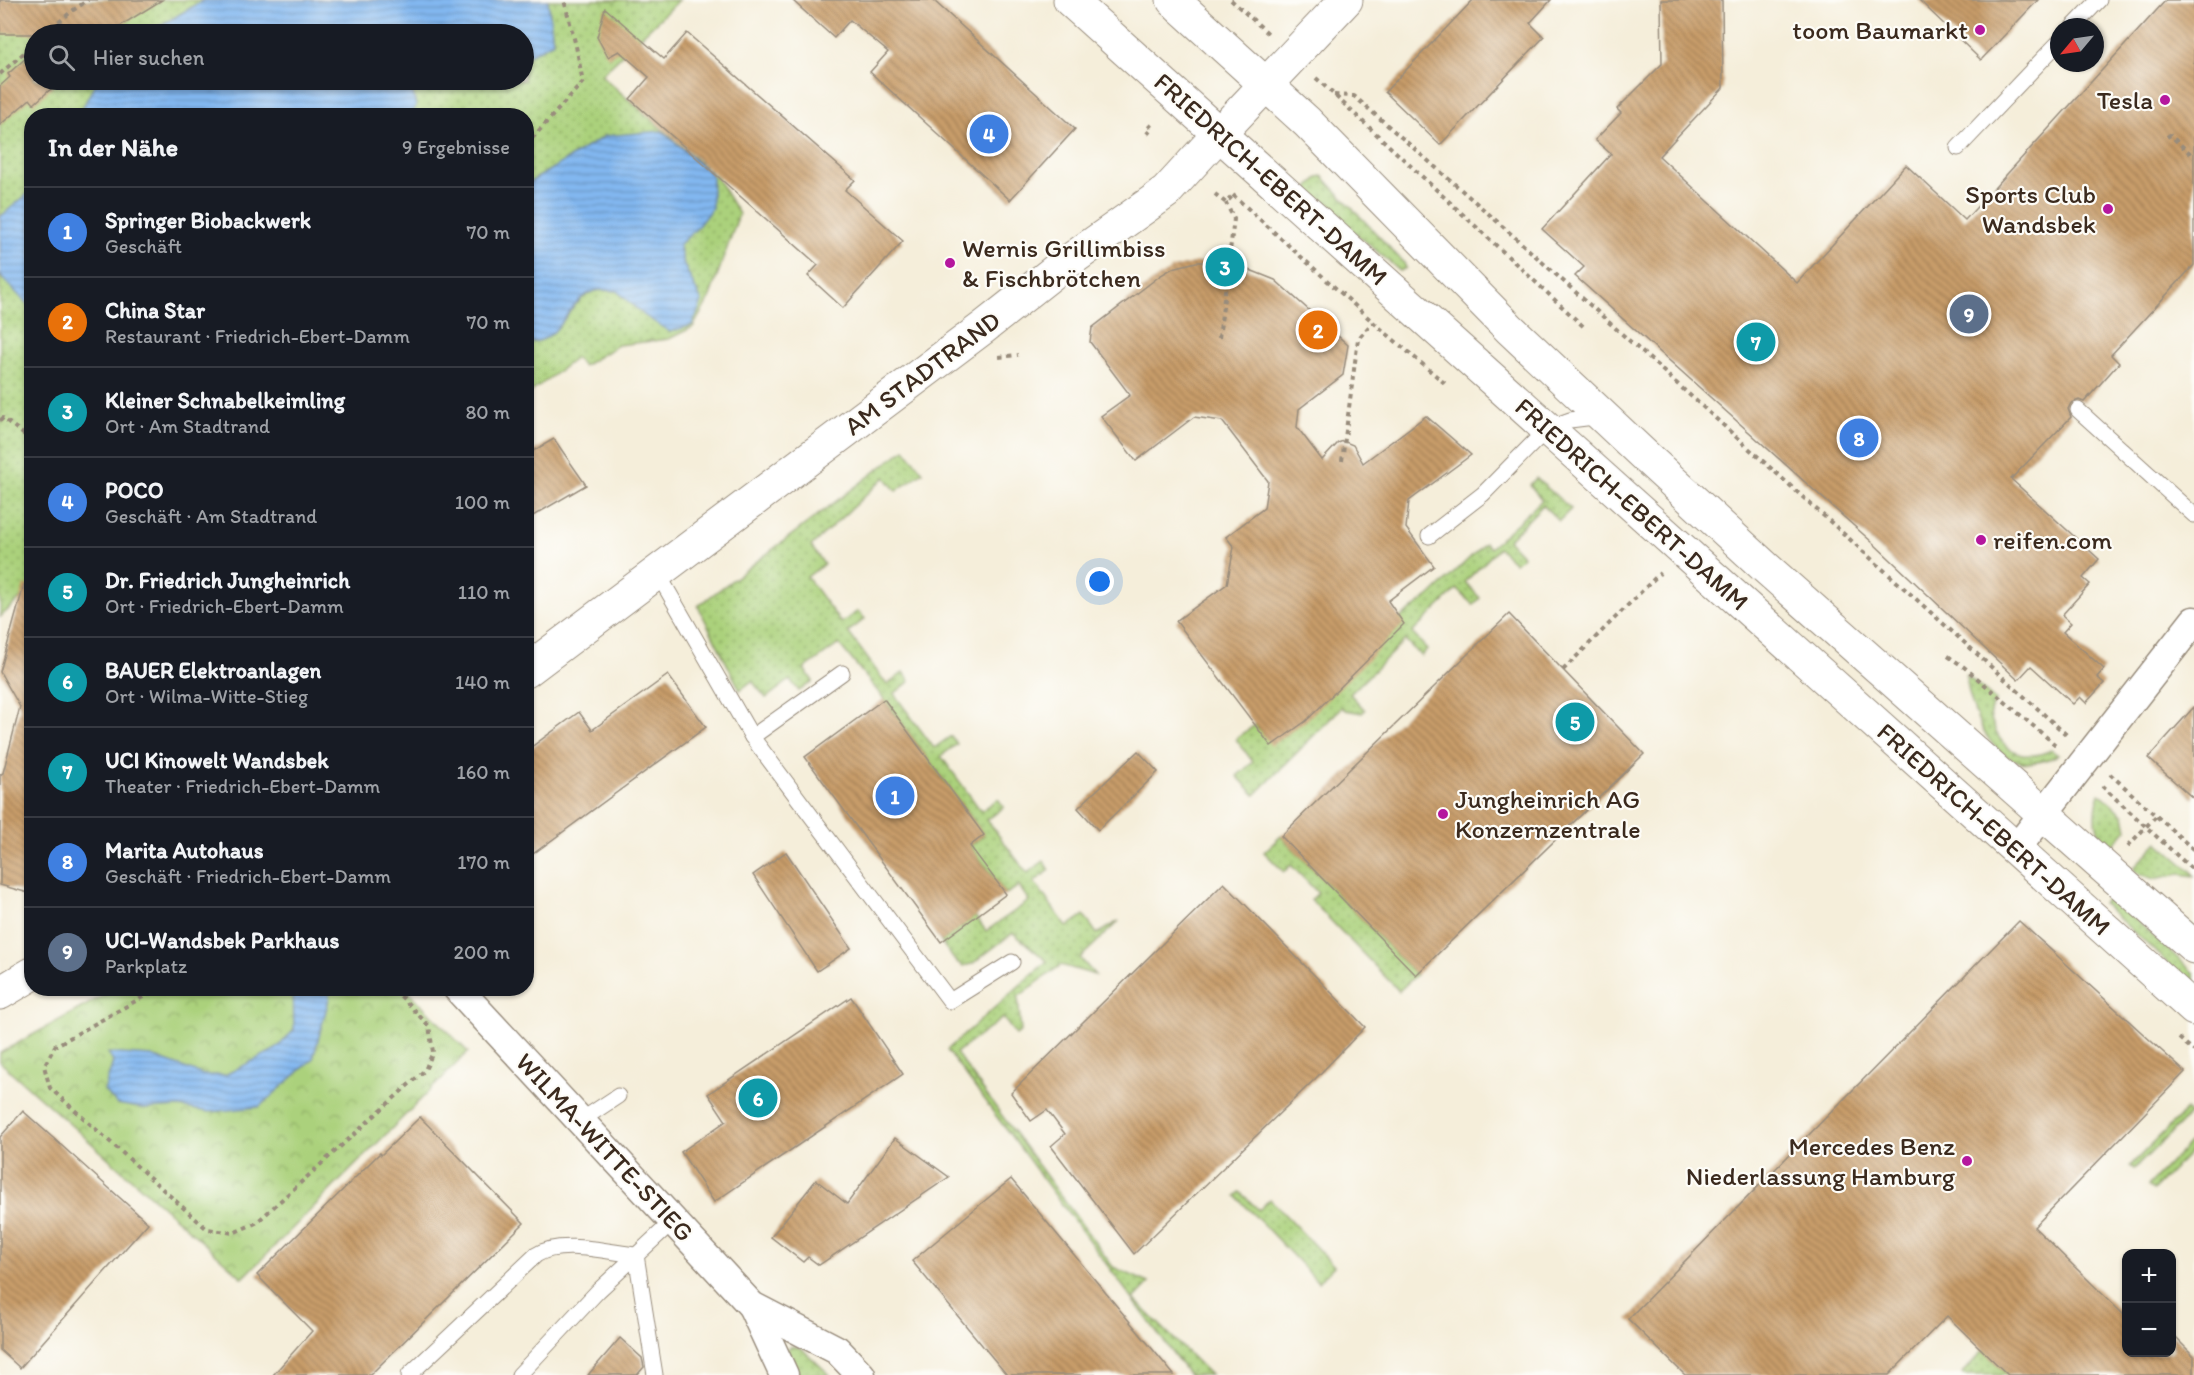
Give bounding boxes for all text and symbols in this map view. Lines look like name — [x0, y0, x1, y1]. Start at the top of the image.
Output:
place label: toom Baumarkt — [1792, 14, 1968, 46]
north arrow — [2050, 18, 2104, 72]
marker: toom Baumarkt — [1973, 23, 1987, 37]
search box — [24, 24, 534, 90]
icon: search — [45, 41, 78, 74]
text: Hier suchen — [93, 44, 204, 71]
street label: FRIEDRICH-EBERT-DAMM — [1148, 66, 1394, 292]
place label: Tesla — [2097, 84, 2153, 116]
marker: Tesla — [2158, 93, 2172, 107]
pin: 4 — [970, 112, 1008, 156]
text: In der Nähe — [48, 131, 178, 163]
text: 9 Ergebnisse — [402, 135, 510, 159]
place label: Sports Club Wandsbek — [1965, 178, 2096, 240]
marker: Sports Club Wandsbek — [2101, 202, 2115, 216]
text: Springer Biobackwerk — [105, 207, 311, 234]
text: 1 — [63, 220, 72, 244]
text: 70 m — [466, 220, 510, 244]
place label: Wernis Grillimbiss & Fischbrötchen — [962, 232, 1166, 294]
text: Geschäft — [105, 234, 182, 258]
pin: 3 — [1206, 244, 1244, 290]
marker: Wernis Grillimbiss & Fischbrötchen — [943, 256, 957, 270]
pin: 9 — [1950, 292, 1988, 336]
text: China Star — [105, 297, 205, 324]
street label: AM STADTRAND — [838, 304, 1006, 442]
pin: 2 — [1298, 308, 1338, 352]
text: 2 — [62, 310, 73, 334]
text: 70 m — [466, 310, 510, 334]
pin: 7 — [1736, 320, 1776, 364]
text: Restaurant · Friedrich-Ebert-Damm — [105, 324, 410, 348]
text: Kleiner Schnabelkeimling — [105, 387, 345, 414]
street label: FRIEDRICH-EBERT-DAMM — [1509, 391, 1755, 617]
text: 3 — [62, 400, 73, 424]
text: 80 m — [465, 400, 510, 424]
text: Ort · Am Stadtrand — [105, 414, 270, 438]
pin: 8 — [1840, 416, 1878, 460]
text: POCO — [105, 477, 164, 504]
text: 4 — [61, 490, 74, 514]
text: 100 m — [455, 490, 510, 514]
text: Geschäft · Am Stadtrand — [105, 504, 317, 528]
place label: reifen.com — [1993, 524, 2112, 556]
marker: reifen.com — [1974, 533, 1988, 547]
text: Dr. Friedrich Jungheinrich — [105, 567, 350, 594]
your location — [1085, 567, 1114, 596]
text: 5 — [62, 580, 73, 604]
text: 110 m — [458, 580, 510, 604]
text: Ort · Friedrich-Ebert-Damm — [105, 594, 344, 618]
text: BAUER Elektroanlagen — [105, 657, 321, 684]
text: 6 — [62, 670, 73, 694]
text: 140 m — [455, 670, 510, 694]
text: Ort · Wilma-Witte-Stieg — [105, 684, 308, 708]
pin: 5 — [1556, 700, 1594, 744]
street label: FRIEDRICH-EBERT-DAMM — [1871, 716, 2117, 942]
text: UCI Kinowelt Wandsbek — [105, 747, 329, 774]
text: 7 — [63, 760, 72, 784]
text: 160 m — [457, 760, 510, 784]
text: Theater · Friedrich-Ebert-Damm — [105, 774, 380, 798]
pin: 1 — [876, 774, 914, 818]
place label: Jungheinrich AG Konzernzentrale — [1455, 783, 1641, 845]
marker: Jungheinrich AG Konzernzentrale — [1436, 807, 1450, 821]
text: Marita Autohaus — [105, 837, 263, 864]
text: 8 — [62, 850, 73, 874]
text: 170 m — [457, 850, 510, 874]
text: Geschäft · Friedrich-Ebert-Damm — [105, 864, 391, 888]
text: UCI-Wandsbek Parkhaus — [105, 927, 339, 954]
text: 9 — [62, 940, 73, 964]
text: 200 m — [454, 940, 510, 964]
text: Parkplatz — [105, 954, 187, 978]
street label: WILMA-WITTE-STIEG — [509, 1046, 701, 1248]
pin: 6 — [738, 1076, 777, 1120]
place label: Mercedes Benz Niederlassung Hamburg — [1686, 1130, 1956, 1192]
marker: Mercedes Benz Niederlassung Hamburg — [1960, 1154, 1974, 1168]
map controls — [2122, 1249, 2176, 1357]
button: + — [2122, 1249, 2176, 1303]
button: − — [2122, 1303, 2176, 1357]

